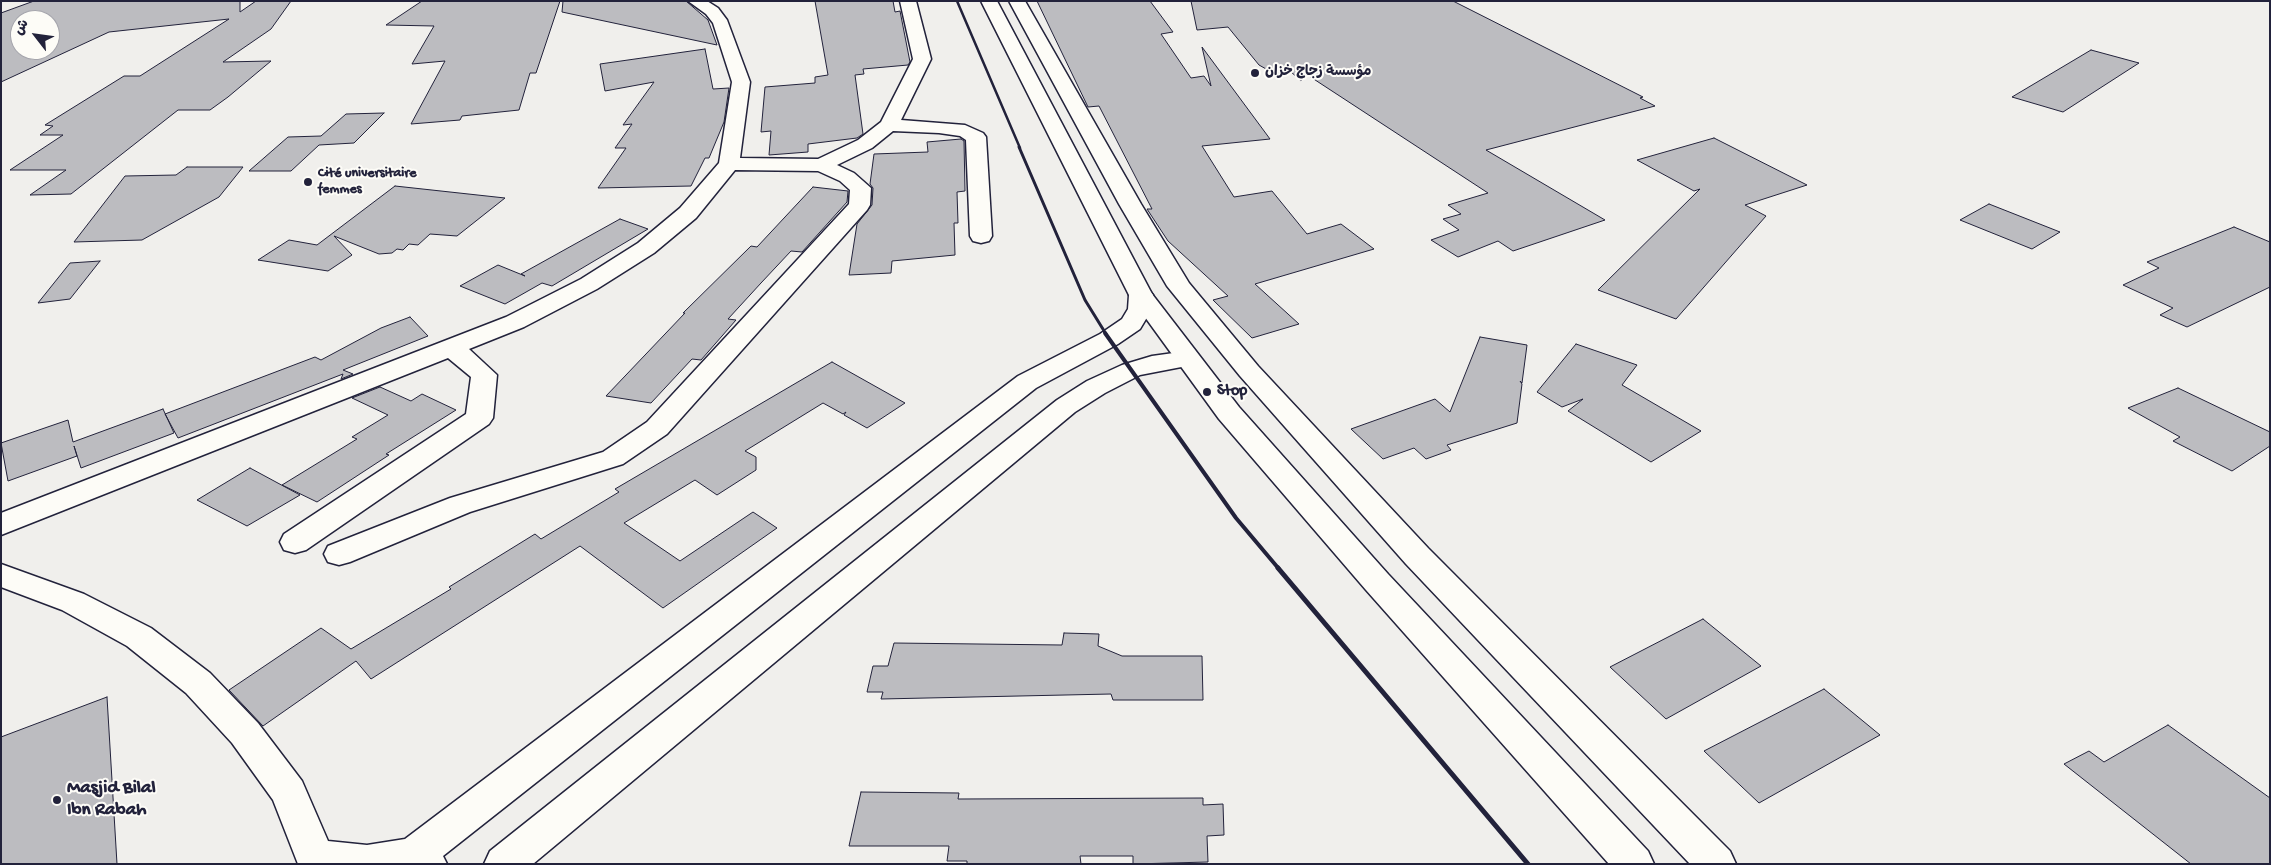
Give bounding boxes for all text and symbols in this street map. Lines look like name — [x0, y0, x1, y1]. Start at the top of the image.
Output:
north arrow — [10, 10, 60, 60]
text: ش — [11, 17, 34, 39]
place label: مؤسسة زجاج خزان — [1265, 65, 1371, 81]
marker: مؤسسة زجاج خزان — [1249, 67, 1261, 79]
place label: Cité universitaire femmes — [318, 166, 416, 198]
marker: Cité universitaire femmes — [302, 176, 314, 188]
place label: Stop — [1217, 382, 1247, 402]
marker: Stop — [1201, 386, 1213, 398]
place label: Masjid Bilal Ibn Rabah — [67, 778, 156, 822]
marker: Masjid Bilal Ibn Rabah — [51, 794, 63, 806]

